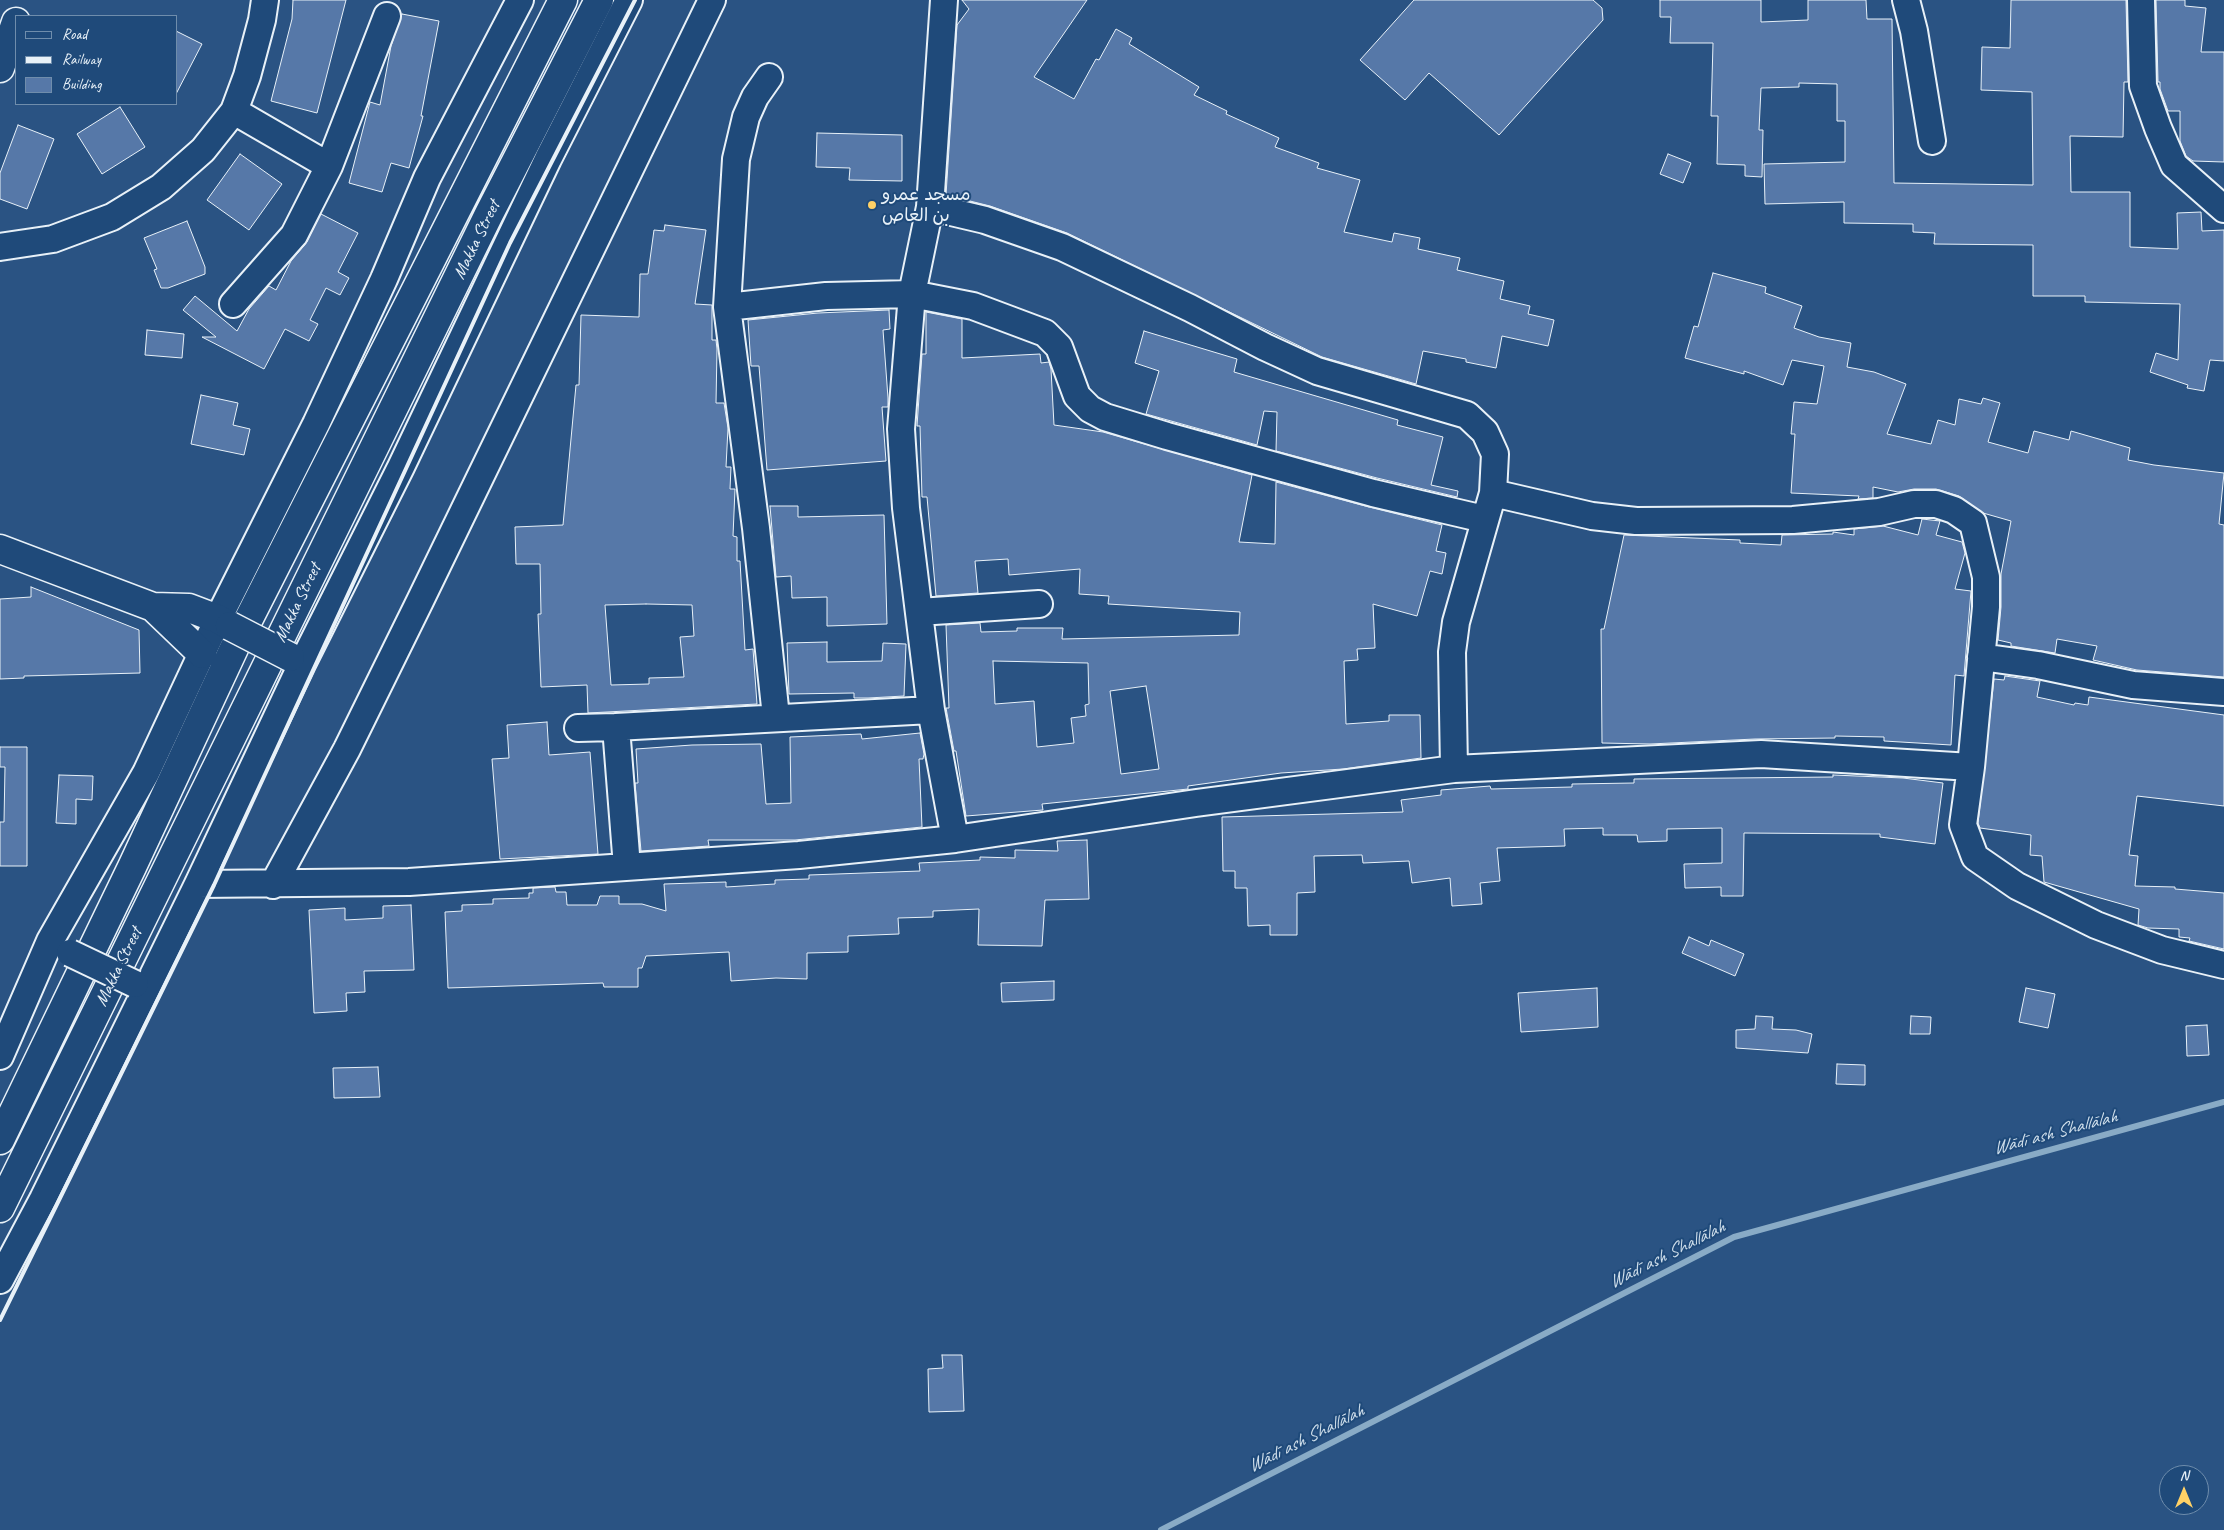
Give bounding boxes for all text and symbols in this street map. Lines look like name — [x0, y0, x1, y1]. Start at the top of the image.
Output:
legend — [15, 15, 178, 105]
text: Road — [62, 25, 87, 44]
text: Railway — [62, 50, 101, 69]
text: Building — [62, 75, 101, 94]
place label: مسجد عمرو بن العاص — [882, 184, 970, 226]
street label: Makka Street — [449, 197, 505, 283]
marker: مسجد عمرو بن العاص — [866, 199, 878, 211]
street label: Makka Street — [270, 560, 326, 646]
street label: Makka Street — [91, 924, 147, 1010]
water label: Wādī ash Shallālah — [1991, 1106, 2119, 1160]
water label: Wādī ash Shallālah — [1605, 1216, 1729, 1294]
water label: Wādī ash Shallālah — [1244, 1400, 1368, 1478]
north arrow — [2159, 1465, 2209, 1515]
text: N — [2180, 1467, 2188, 1484]

